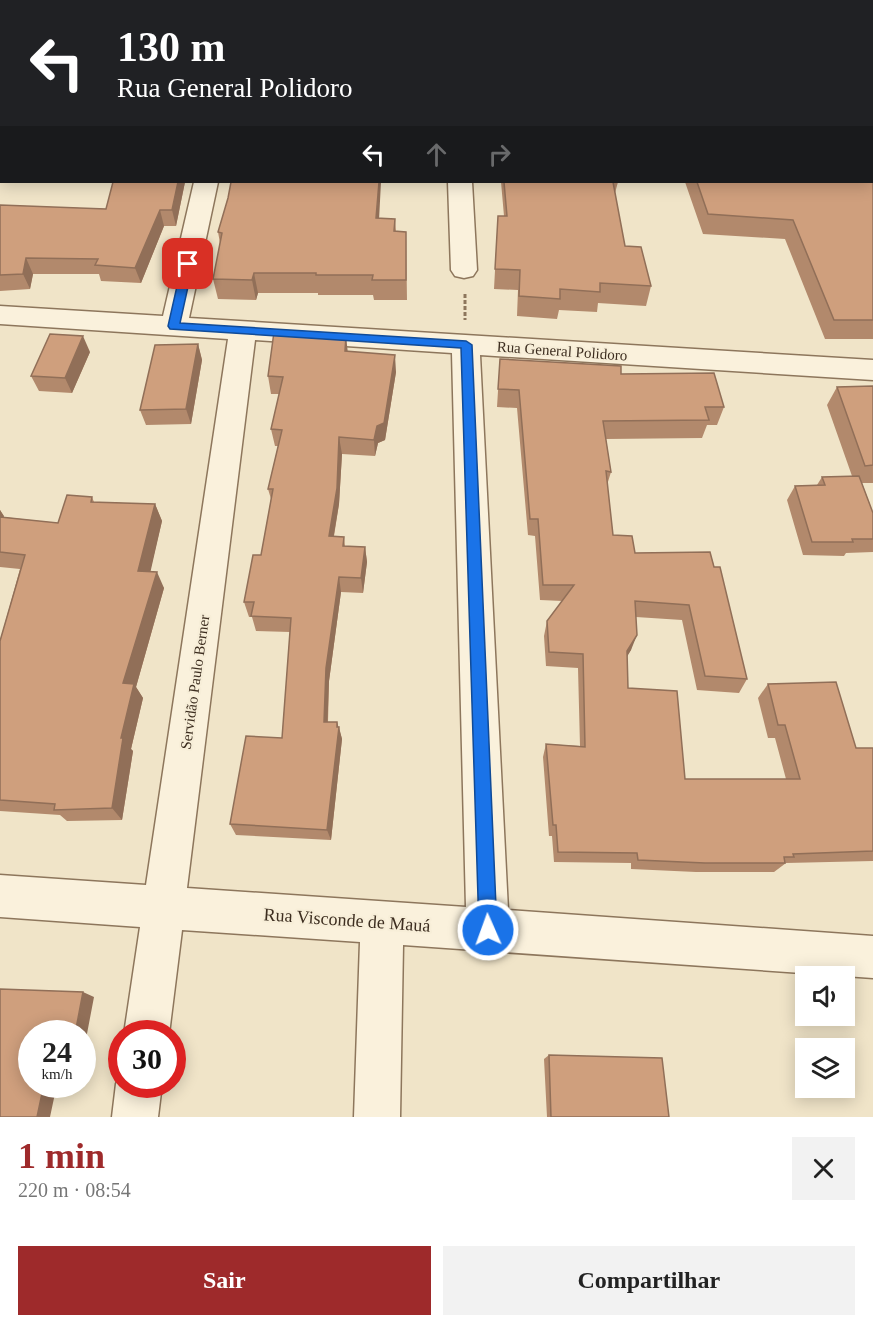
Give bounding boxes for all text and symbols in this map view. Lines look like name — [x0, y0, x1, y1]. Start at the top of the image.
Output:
icon: left — [18, 24, 96, 102]
text: 130 m — [117, 24, 226, 70]
text: Rua General Polidoro — [117, 73, 352, 103]
icon: left — [357, 138, 390, 171]
icon: ahead — [420, 138, 453, 171]
icon: right — [483, 138, 516, 171]
pin — [162, 238, 213, 289]
icon: arrive — [171, 247, 204, 280]
street label: Rua General Polidoro — [496, 338, 628, 364]
street label: Servidão Paulo Berner — [178, 614, 212, 750]
position arrow — [456, 898, 520, 962]
street label: Rua Visconde de Mauá — [263, 904, 431, 936]
map controls — [795, 966, 855, 1098]
button: sound — [795, 966, 855, 1026]
speed limit sign: 30 — [108, 1020, 186, 1098]
text: 24 — [42, 1035, 72, 1068]
button: layers — [795, 1038, 855, 1098]
text: km/h — [42, 1066, 72, 1082]
text: 1 min — [18, 1136, 105, 1176]
button: close — [792, 1137, 855, 1200]
text: 220 m · 08:54 — [18, 1179, 131, 1201]
button: Sair — [18, 1246, 431, 1315]
button: Compartilhar — [443, 1246, 855, 1315]

